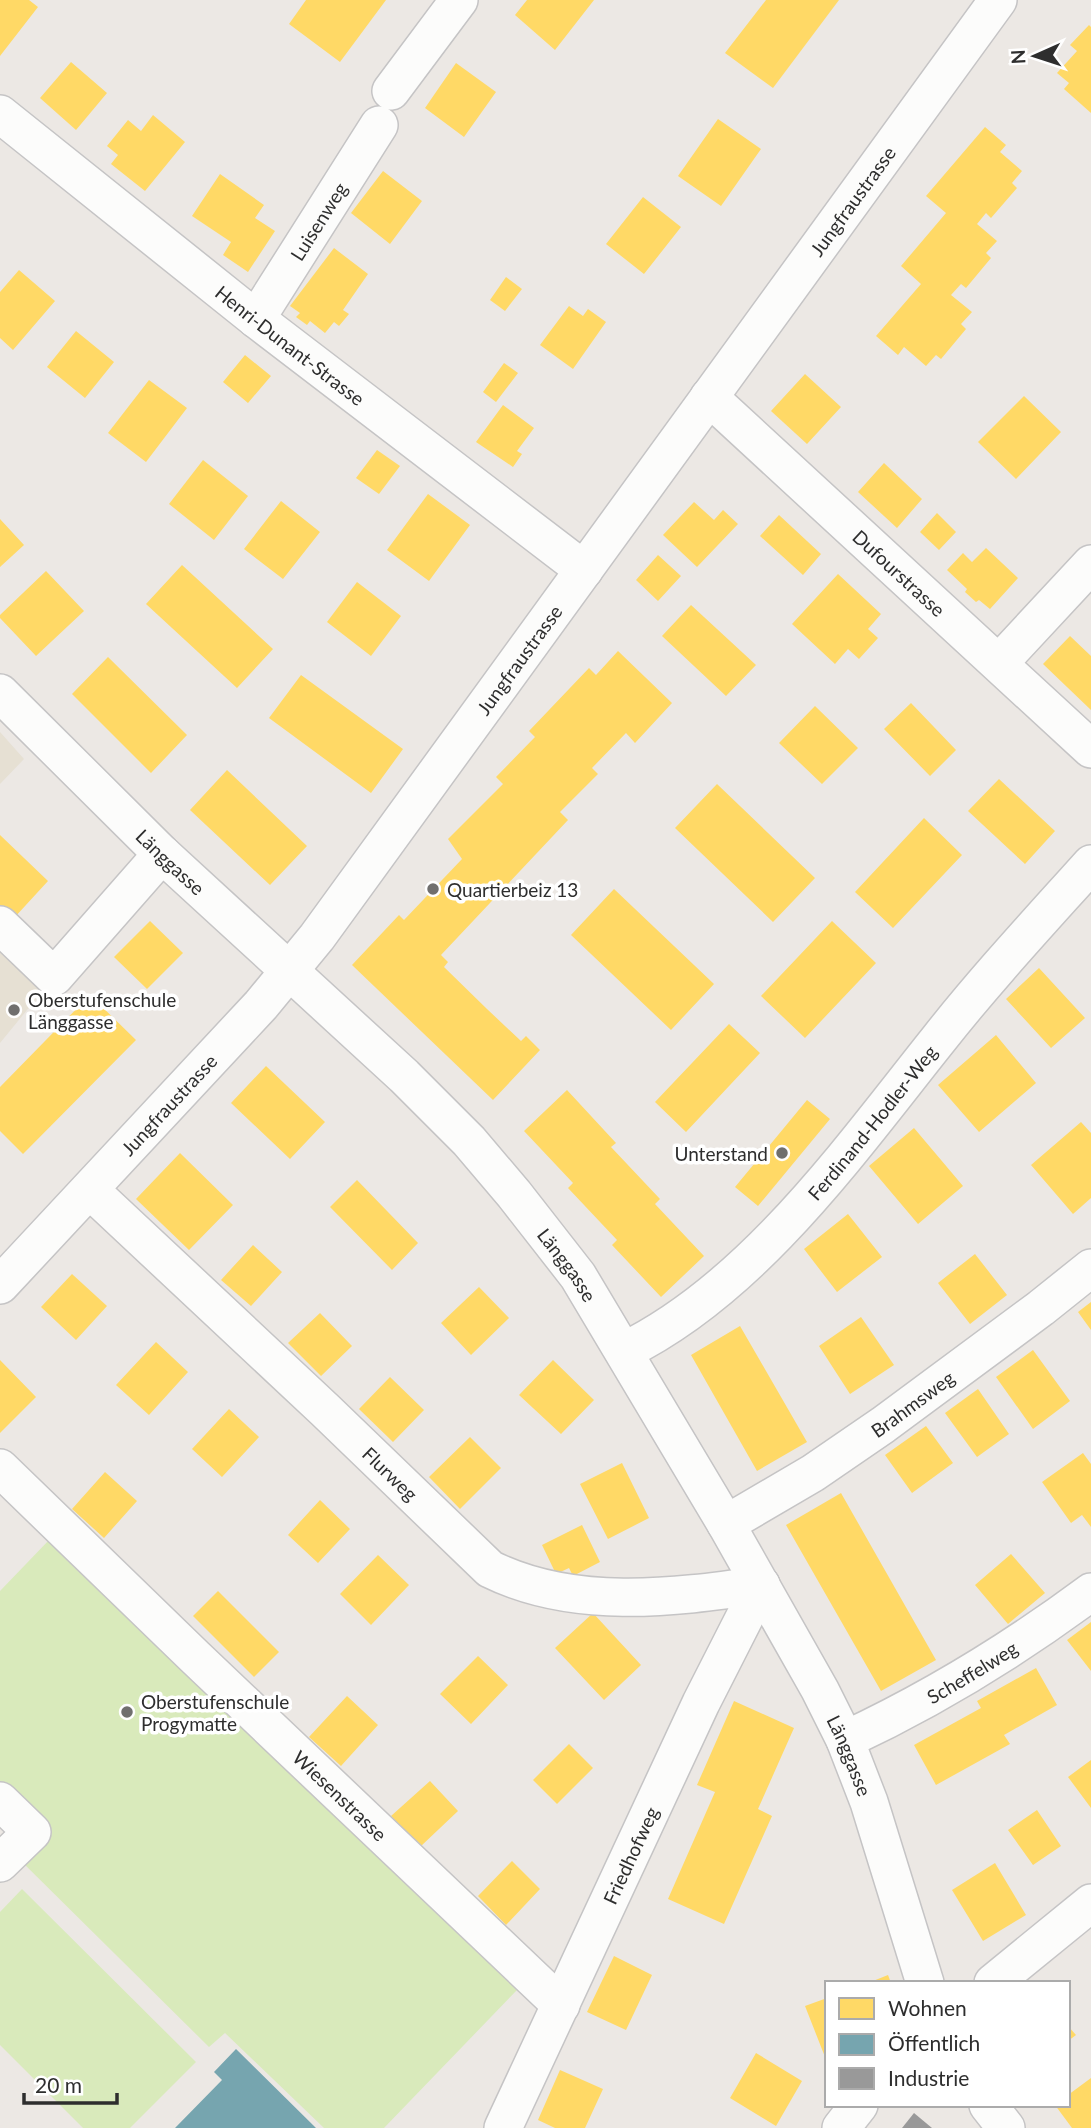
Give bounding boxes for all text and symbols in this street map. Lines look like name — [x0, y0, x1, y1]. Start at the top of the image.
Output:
north arrow — [1000, 21, 1070, 91]
text: N — [1006, 49, 1029, 65]
street label: Jungfraustrasse — [805, 141, 900, 260]
street label: Luisenweg — [285, 178, 351, 264]
street label: Henri-Dunant-Strasse — [211, 280, 370, 410]
street label: Dufourstrasse — [849, 524, 950, 621]
street label: Jungfraustrasse — [471, 600, 566, 719]
street label: Länggasse — [132, 824, 210, 899]
place label: Quartierbeiz 13 — [447, 878, 578, 901]
marker: Quartierbeiz 13 — [425, 881, 441, 897]
place label: Oberstufenschule Länggasse — [28, 988, 176, 1033]
marker: Oberstufenschule Länggasse — [6, 1002, 22, 1018]
street label: Ferdinand-Hodler-Weg — [802, 1040, 941, 1204]
street label: Jungfraustrasse — [116, 1049, 221, 1160]
place label: Unterstand — [674, 1142, 768, 1165]
marker: Unterstand — [774, 1145, 790, 1161]
street label: Länggasse — [533, 1223, 602, 1306]
street label: Brahmsweg — [866, 1365, 958, 1442]
street label: Flurweg — [358, 1442, 423, 1505]
street label: Scheffelweg — [922, 1636, 1021, 1708]
place label: Oberstufenschule Progymatte — [141, 1690, 289, 1735]
marker: Oberstufenschule Progymatte — [119, 1704, 135, 1720]
street label: Länggasse — [823, 1711, 877, 1799]
street label: Wiesenstrasse — [289, 1745, 392, 1845]
street label: Friedhofweg — [598, 1803, 663, 1907]
legend — [825, 1981, 1070, 2107]
text: Wohnen — [888, 1995, 967, 2020]
text: Öffentlich — [888, 2030, 980, 2055]
scale bar — [24, 2062, 117, 2106]
text: Industrie — [888, 2065, 969, 2090]
text: 20 m — [35, 2072, 82, 2097]

